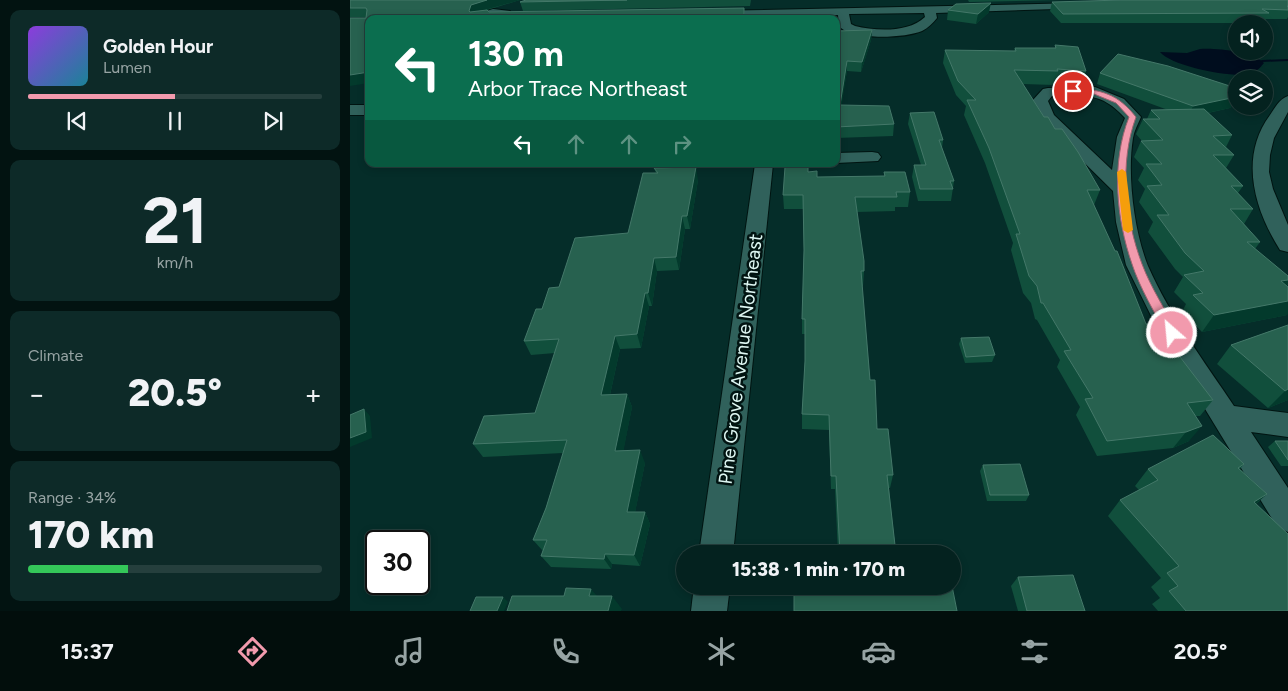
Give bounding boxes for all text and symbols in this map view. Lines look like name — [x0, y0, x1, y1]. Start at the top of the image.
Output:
map controls — [1228, 15, 1273, 115]
button: sound — [1228, 15, 1273, 60]
text: 130 m — [468, 33, 564, 75]
text: Golden Hour — [103, 35, 213, 58]
icon: left — [385, 35, 450, 100]
text: Lumen — [103, 58, 152, 77]
pin — [1052, 70, 1094, 112]
button: layers — [1228, 70, 1273, 115]
text: Arbor Trace Northeast — [468, 75, 688, 102]
icon: arrive — [1059, 77, 1087, 105]
icon: previous — [63, 107, 91, 135]
icon: pause — [161, 107, 189, 135]
icon: next — [259, 107, 287, 135]
icon: left — [509, 130, 537, 158]
icon: ahead — [562, 130, 590, 158]
icon: ahead — [615, 130, 643, 158]
icon: right — [668, 130, 696, 158]
text: 21 — [142, 181, 208, 259]
street label: Pine Grove Avenue Northeast — [714, 232, 767, 486]
text: km/h — [157, 253, 193, 272]
position arrow — [1145, 306, 1197, 358]
text: Climate — [28, 346, 83, 365]
text: 20.5° — [128, 370, 222, 416]
text: − — [28, 377, 45, 411]
text: + — [305, 377, 322, 411]
text: Range · 34% — [28, 488, 116, 507]
text: 170 km — [28, 512, 154, 558]
speed limit sign: 30 — [365, 530, 430, 595]
text: 15:38 · 1 min · 170 m — [732, 558, 905, 581]
icon: directions — [235, 634, 270, 669]
icon: music — [392, 634, 427, 669]
icon: phone — [548, 634, 583, 669]
icon: climate — [704, 634, 739, 669]
icon: car — [861, 634, 896, 669]
icon: filters — [1017, 634, 1052, 669]
text: 15:37 — [61, 638, 114, 665]
text: 20.5° — [1174, 638, 1227, 665]

